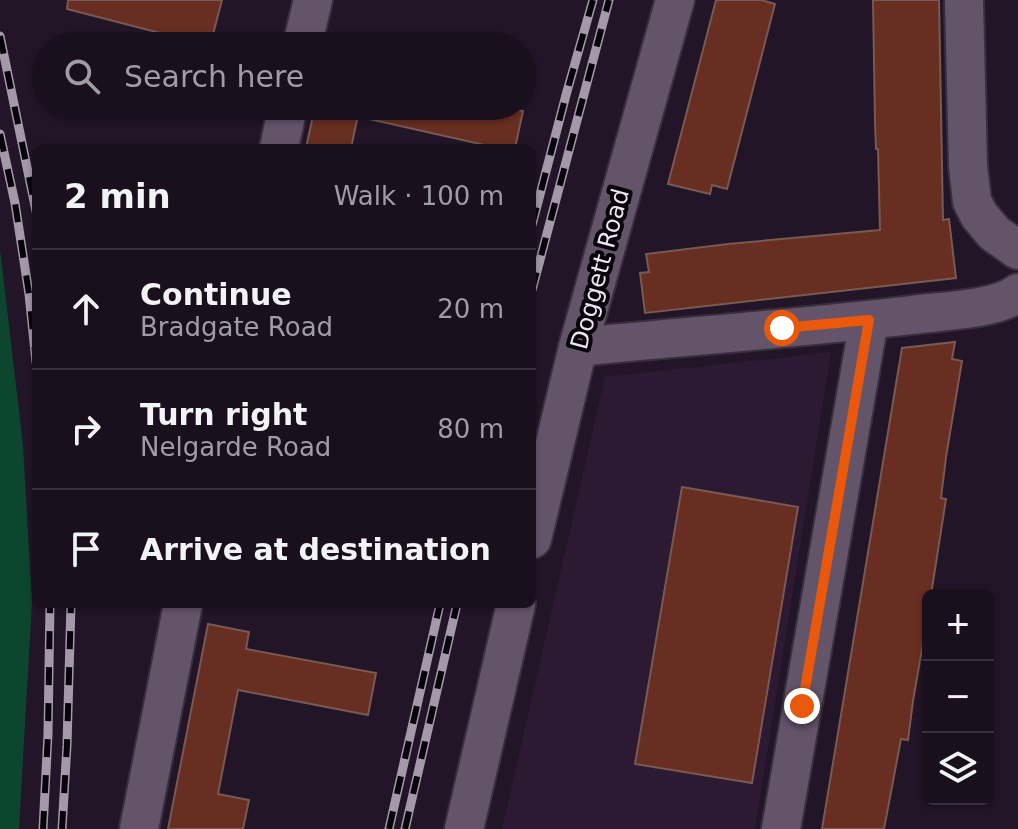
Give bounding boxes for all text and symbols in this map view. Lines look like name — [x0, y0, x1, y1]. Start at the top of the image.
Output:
search box — [32, 32, 536, 120]
icon: search — [60, 54, 104, 98]
text: Search here — [124, 59, 304, 94]
text: 2 min — [64, 176, 171, 216]
text: Walk · 100 m — [334, 181, 504, 211]
street label: Doggett Road — [565, 186, 635, 352]
text: Continue — [140, 277, 292, 312]
icon: ahead — [64, 287, 108, 331]
text: 20 m — [437, 294, 504, 324]
route start — [764, 310, 800, 346]
text: Bradgate Road — [140, 312, 333, 342]
text: Turn right — [140, 397, 307, 432]
icon: right — [64, 407, 108, 451]
text: 80 m — [437, 414, 504, 444]
text: Nelgarde Road — [140, 432, 331, 462]
icon: arrive — [64, 527, 108, 571]
text: Arrive at destination — [140, 532, 491, 567]
map controls — [922, 589, 994, 805]
button: + — [922, 589, 994, 661]
button: − — [922, 661, 994, 733]
route end — [784, 688, 820, 724]
button: layers — [922, 733, 994, 805]

